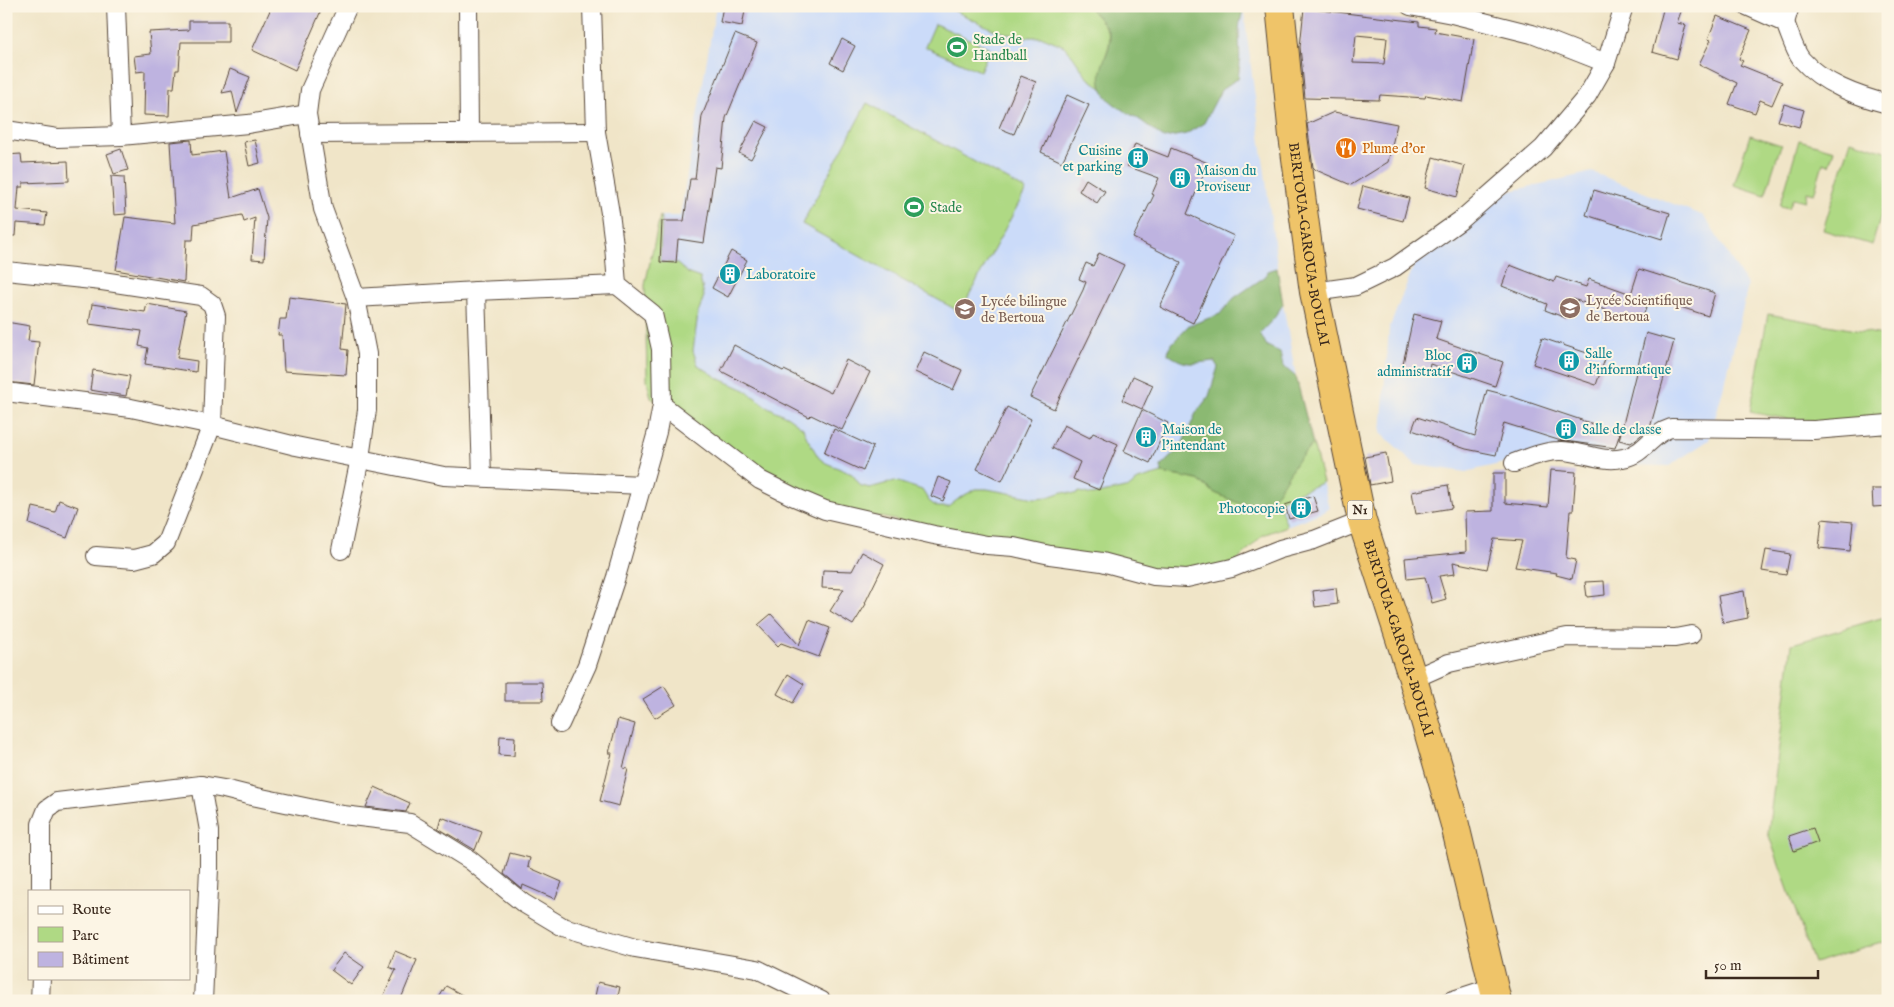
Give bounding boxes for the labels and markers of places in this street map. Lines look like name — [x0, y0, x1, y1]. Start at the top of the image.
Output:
place label: Stade de Handball — [973, 31, 1027, 65]
sports icon: Stade de Handball — [945, 35, 969, 59]
restaurant icon: Plume d'or — [1334, 136, 1358, 160]
place label: Plume d'or — [1362, 140, 1425, 158]
place label: Cuisine et parking — [1063, 142, 1123, 176]
building icon: Cuisine et parking — [1126, 146, 1150, 170]
place label: Maison du Proviseur — [1196, 162, 1257, 196]
building icon: Maison du Proviseur — [1168, 166, 1192, 190]
sports icon: Stade — [902, 195, 926, 219]
place label: Stade — [930, 199, 962, 217]
building icon: Laboratoire — [718, 262, 742, 286]
place label: Laboratoire — [746, 266, 816, 284]
place label: Lycée Scientifique de Bertoua — [1586, 292, 1693, 326]
place label: Lycée bilingue de Bertoua — [981, 293, 1067, 327]
school or university icon: Lycée Scientifique de Bertoua — [1558, 296, 1582, 320]
school or university icon: Lycée bilingue de Bertoua — [953, 297, 977, 321]
place label: Salle d'informatique — [1585, 345, 1672, 379]
place label: Bloc administratif — [1377, 347, 1454, 381]
building icon: Salle d'informatique — [1557, 349, 1581, 373]
building icon: Bloc administratif — [1455, 351, 1479, 375]
building icon: Salle de classe — [1554, 417, 1578, 441]
place label: Maison de l'intendant — [1162, 421, 1225, 455]
place label: Salle de classe — [1582, 421, 1662, 439]
building icon: Maison de l'intendant — [1134, 425, 1158, 449]
building icon: Photocopie — [1289, 496, 1313, 520]
place label: Photocopie — [1218, 500, 1286, 518]

